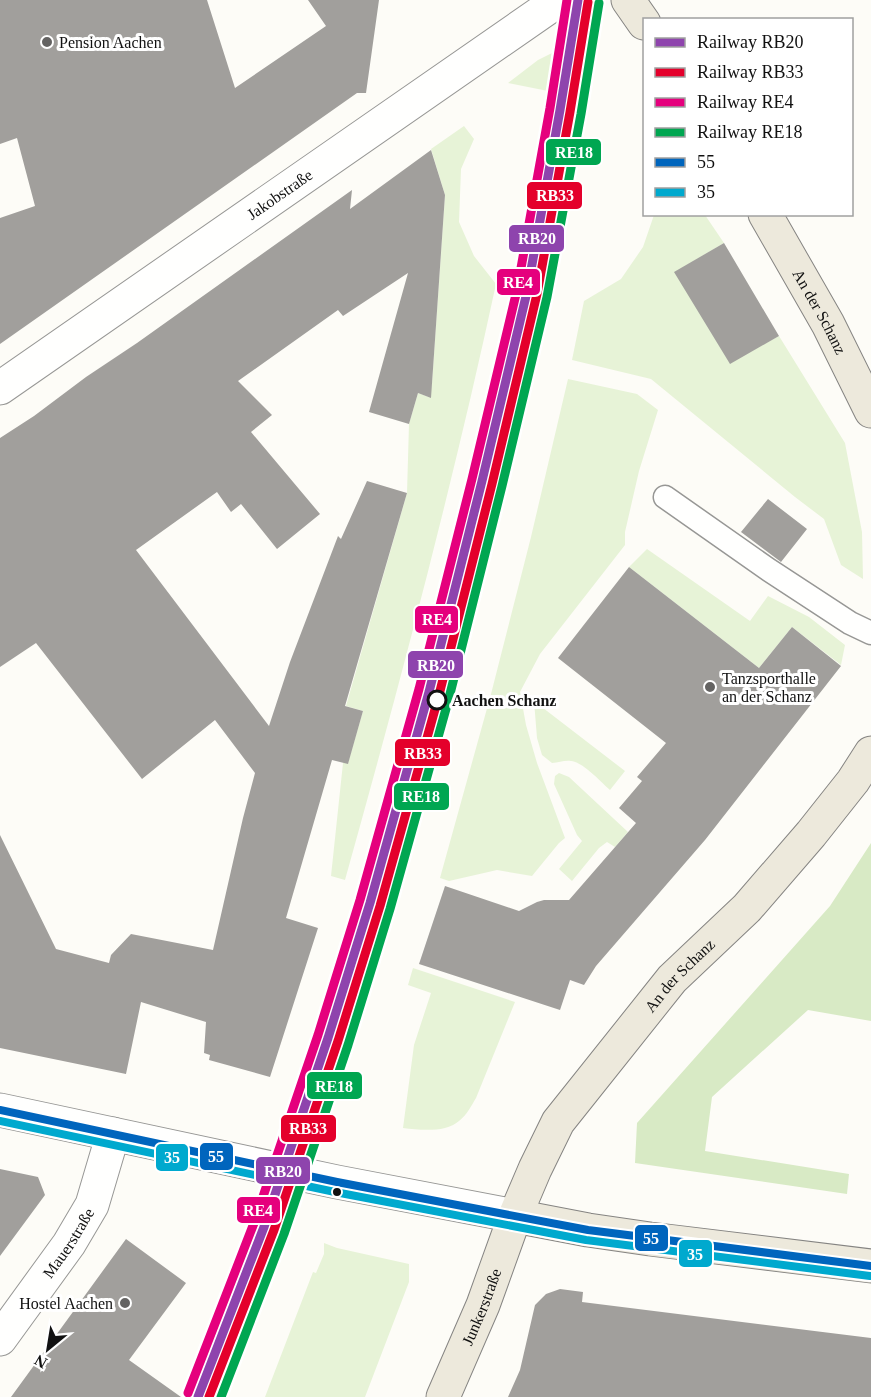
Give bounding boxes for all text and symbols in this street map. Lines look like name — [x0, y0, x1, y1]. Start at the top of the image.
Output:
legend — [643, 18, 853, 216]
text: Railway RB20 — [697, 32, 804, 52]
place label: Pension Aachen — [59, 34, 162, 51]
marker: Pension Aachen — [40, 35, 54, 49]
text: Railway RB33 — [697, 62, 804, 82]
text: Railway RE4 — [697, 92, 794, 112]
text: Railway RE18 — [697, 122, 803, 142]
line badge: RE18 — [545, 138, 602, 166]
text: RE18 — [555, 144, 593, 161]
text: 55 — [697, 152, 715, 172]
street label: Jakobstraße — [244, 166, 315, 223]
line badge: RB33 — [526, 181, 583, 210]
text: 35 — [697, 182, 715, 202]
text: RB33 — [536, 187, 574, 204]
line badge: RB20 — [508, 224, 565, 253]
text: RB20 — [518, 230, 556, 247]
street label: An der Schanz — [789, 266, 850, 357]
line badge: RE4 — [496, 268, 541, 296]
text: RE4 — [503, 274, 533, 291]
line badge: RE4 — [414, 605, 459, 634]
text: RE4 — [422, 611, 452, 628]
line badge: RB20 — [407, 650, 464, 679]
text: RB20 — [417, 657, 455, 674]
place label: Tanzsporthalle an der Schanz — [722, 670, 816, 705]
marker: Tanzsporthalle an der Schanz — [703, 680, 717, 694]
marker: Aachen Schanz — [427, 690, 447, 710]
place label: Aachen Schanz — [452, 692, 556, 709]
line badge: RB33 — [394, 738, 451, 767]
text: RB33 — [404, 745, 442, 762]
line badge: RE18 — [393, 782, 450, 811]
text: RE18 — [402, 788, 440, 805]
street label: An der Schanz — [641, 935, 718, 1015]
line badge: RE18 — [306, 1071, 363, 1100]
text: RE18 — [315, 1078, 353, 1095]
line badge: RB33 — [280, 1114, 337, 1143]
text: RB33 — [289, 1120, 327, 1137]
line badge: 55 — [199, 1142, 234, 1171]
line badge: 35 — [155, 1143, 189, 1172]
text: 55 — [208, 1148, 224, 1165]
text: 35 — [164, 1149, 180, 1166]
line badge: RB20 — [255, 1156, 311, 1185]
text: RB20 — [264, 1163, 302, 1180]
unlabelled marker — [331, 1186, 343, 1198]
line badge: RE4 — [236, 1196, 281, 1224]
text: RE4 — [243, 1202, 273, 1219]
street label: Mauerstraße — [39, 1205, 97, 1281]
line badge: 55 — [634, 1224, 669, 1252]
text: 55 — [643, 1230, 659, 1247]
line badge: 35 — [678, 1239, 713, 1268]
text: 35 — [687, 1246, 703, 1263]
street label: Junkerstraße — [459, 1266, 504, 1348]
place label: Hostel Aachen — [19, 1295, 113, 1312]
marker: Hostel Aachen — [118, 1296, 132, 1310]
north arrow — [18, 1319, 78, 1379]
text: N — [31, 1351, 50, 1372]

